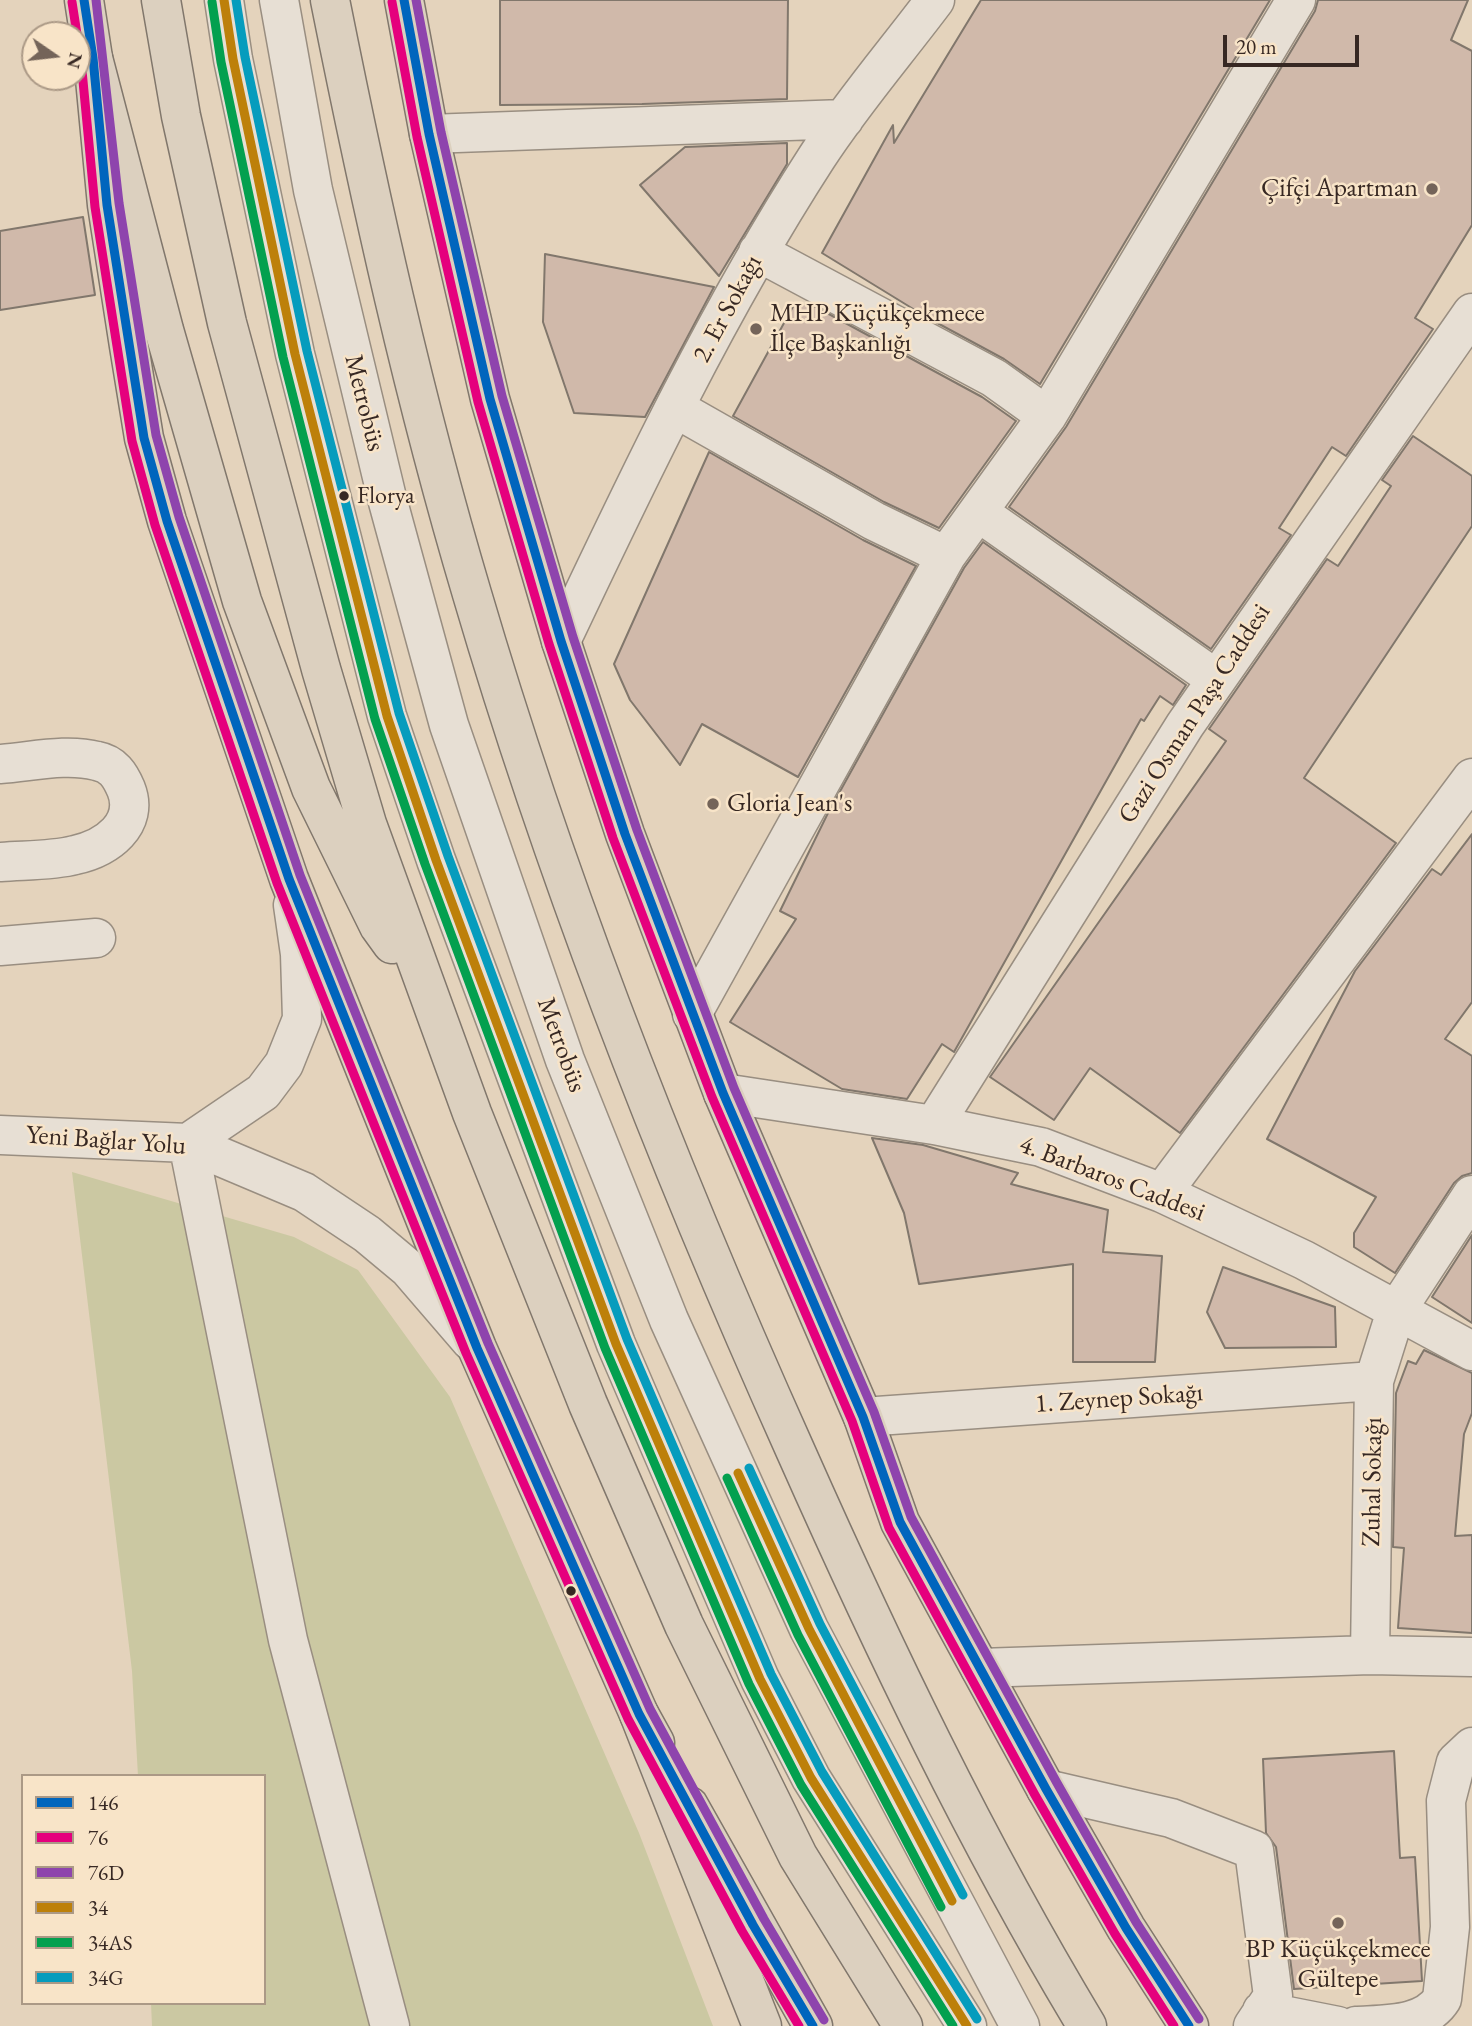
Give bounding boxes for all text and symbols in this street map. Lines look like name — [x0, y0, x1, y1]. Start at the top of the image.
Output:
north arrow — [21, 21, 91, 91]
scale bar — [1227, 21, 1364, 65]
text: 20 m — [1236, 33, 1277, 60]
text: N — [61, 50, 89, 71]
place label: Çifçi Apartman — [1261, 173, 1418, 205]
marker: Çifçi Apartman — [1424, 181, 1440, 197]
street label: 2. Er Sokağı — [687, 250, 769, 368]
place label: MHP Küçükçekmece İlçe Başkanlığı — [770, 298, 985, 360]
marker: MHP Küçükçekmece İlçe Başkanlığı — [748, 321, 764, 337]
street label: Metrobüs — [337, 352, 391, 454]
place label: Florya — [357, 482, 415, 510]
marker: Florya — [337, 489, 351, 503]
street label: Gazi Osman Paşa Caddesi — [1112, 598, 1278, 830]
place label: Gloria Jean's — [727, 788, 852, 820]
marker: Gloria Jean's — [705, 796, 721, 812]
street label: Metrobüs — [530, 994, 592, 1096]
street label: Yeni Bağlar Yolu — [25, 1120, 187, 1162]
street label: 4. Barbaros Caddesi — [1015, 1129, 1209, 1229]
street label: 1. Zeynep Sokağı — [1034, 1378, 1204, 1420]
street label: Zuhal Sokağı — [1356, 1417, 1390, 1547]
unlabelled marker — [564, 1584, 578, 1598]
legend — [21, 1774, 266, 2005]
text: 146 — [88, 1789, 118, 1816]
text: 76 — [88, 1824, 108, 1851]
text: 76D — [88, 1859, 124, 1886]
text: 34 — [88, 1894, 108, 1921]
marker: BP Küçükçekmece Gültepe — [1330, 1915, 1346, 1931]
text: 34AS — [88, 1929, 132, 1956]
place label: BP Küçükçekmece Gültepe — [1245, 1934, 1431, 1996]
text: 34G — [88, 1964, 123, 1991]

